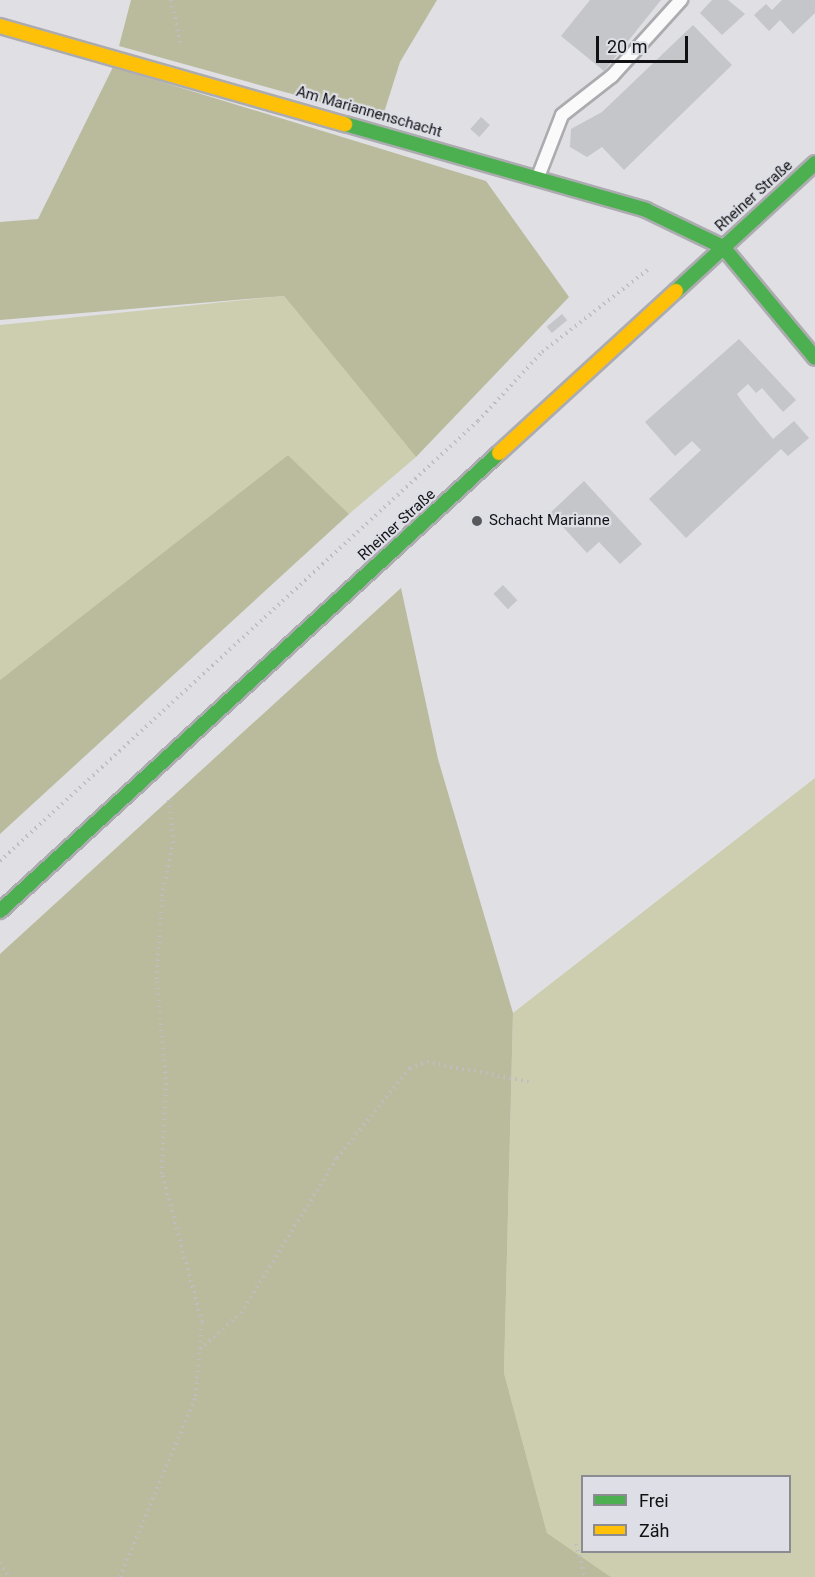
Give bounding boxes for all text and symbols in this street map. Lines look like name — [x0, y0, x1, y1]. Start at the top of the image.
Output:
scale bar — [599, 24, 690, 62]
text: 20 m — [607, 36, 647, 57]
street label: Am Mariannenschacht — [294, 83, 444, 141]
street label: Rheiner Straße — [712, 157, 796, 235]
street label: Rheiner Straße — [355, 486, 439, 564]
place label: Schacht Marianne — [489, 512, 610, 530]
marker: Schacht Marianne — [470, 514, 484, 528]
legend — [581, 1475, 791, 1553]
text: Frei — [639, 1490, 669, 1511]
text: Zäh — [639, 1520, 670, 1541]

